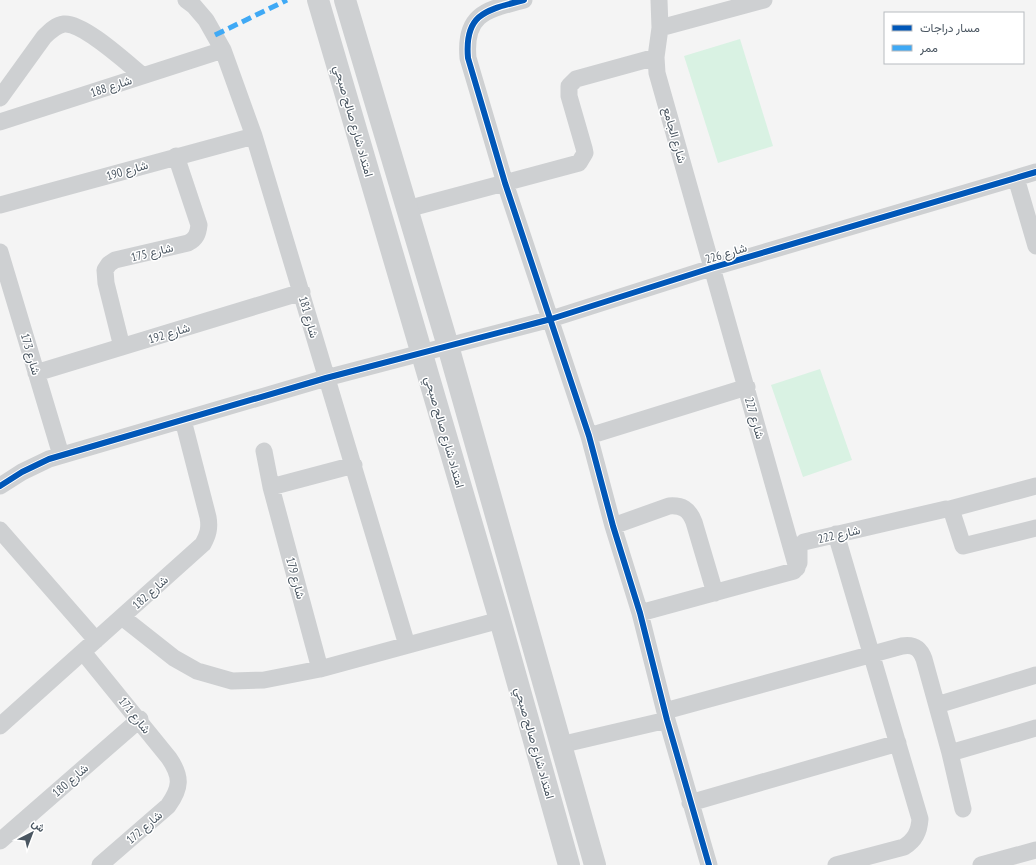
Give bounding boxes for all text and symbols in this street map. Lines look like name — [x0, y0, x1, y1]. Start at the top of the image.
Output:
legend — [884, 12, 1024, 64]
text: مسار دراجات — [920, 20, 980, 36]
text: ممر — [919, 40, 938, 56]
street label: امتداد شارع صالح صبحي — [328, 64, 377, 179]
street label: شارع 188 — [88, 72, 134, 102]
street label: شارع الجامع — [658, 105, 690, 165]
street label: شارع 190 — [104, 157, 150, 185]
street label: شارع 175 — [129, 240, 175, 266]
street label: شارع 226 — [703, 240, 749, 268]
street label: شارع 181 — [294, 294, 322, 340]
street label: شارع 192 — [146, 320, 192, 348]
street label: شارع 173 — [16, 331, 44, 377]
street label: امتداد شارع صالح صبحي — [419, 375, 468, 490]
street label: شارع 227 — [740, 395, 768, 441]
street label: شارع 222 — [816, 522, 862, 548]
street label: شارع 179 — [281, 555, 309, 601]
street label: شارع 182 — [129, 572, 172, 613]
street label: امتداد شارع صالح صبحي — [509, 686, 558, 801]
street label: شارع 171 — [114, 694, 154, 738]
street label: شارع 180 — [49, 760, 92, 801]
street label: شارع 172 — [123, 807, 166, 848]
north arrow — [12, 813, 52, 853]
text: ش — [29, 816, 48, 835]

